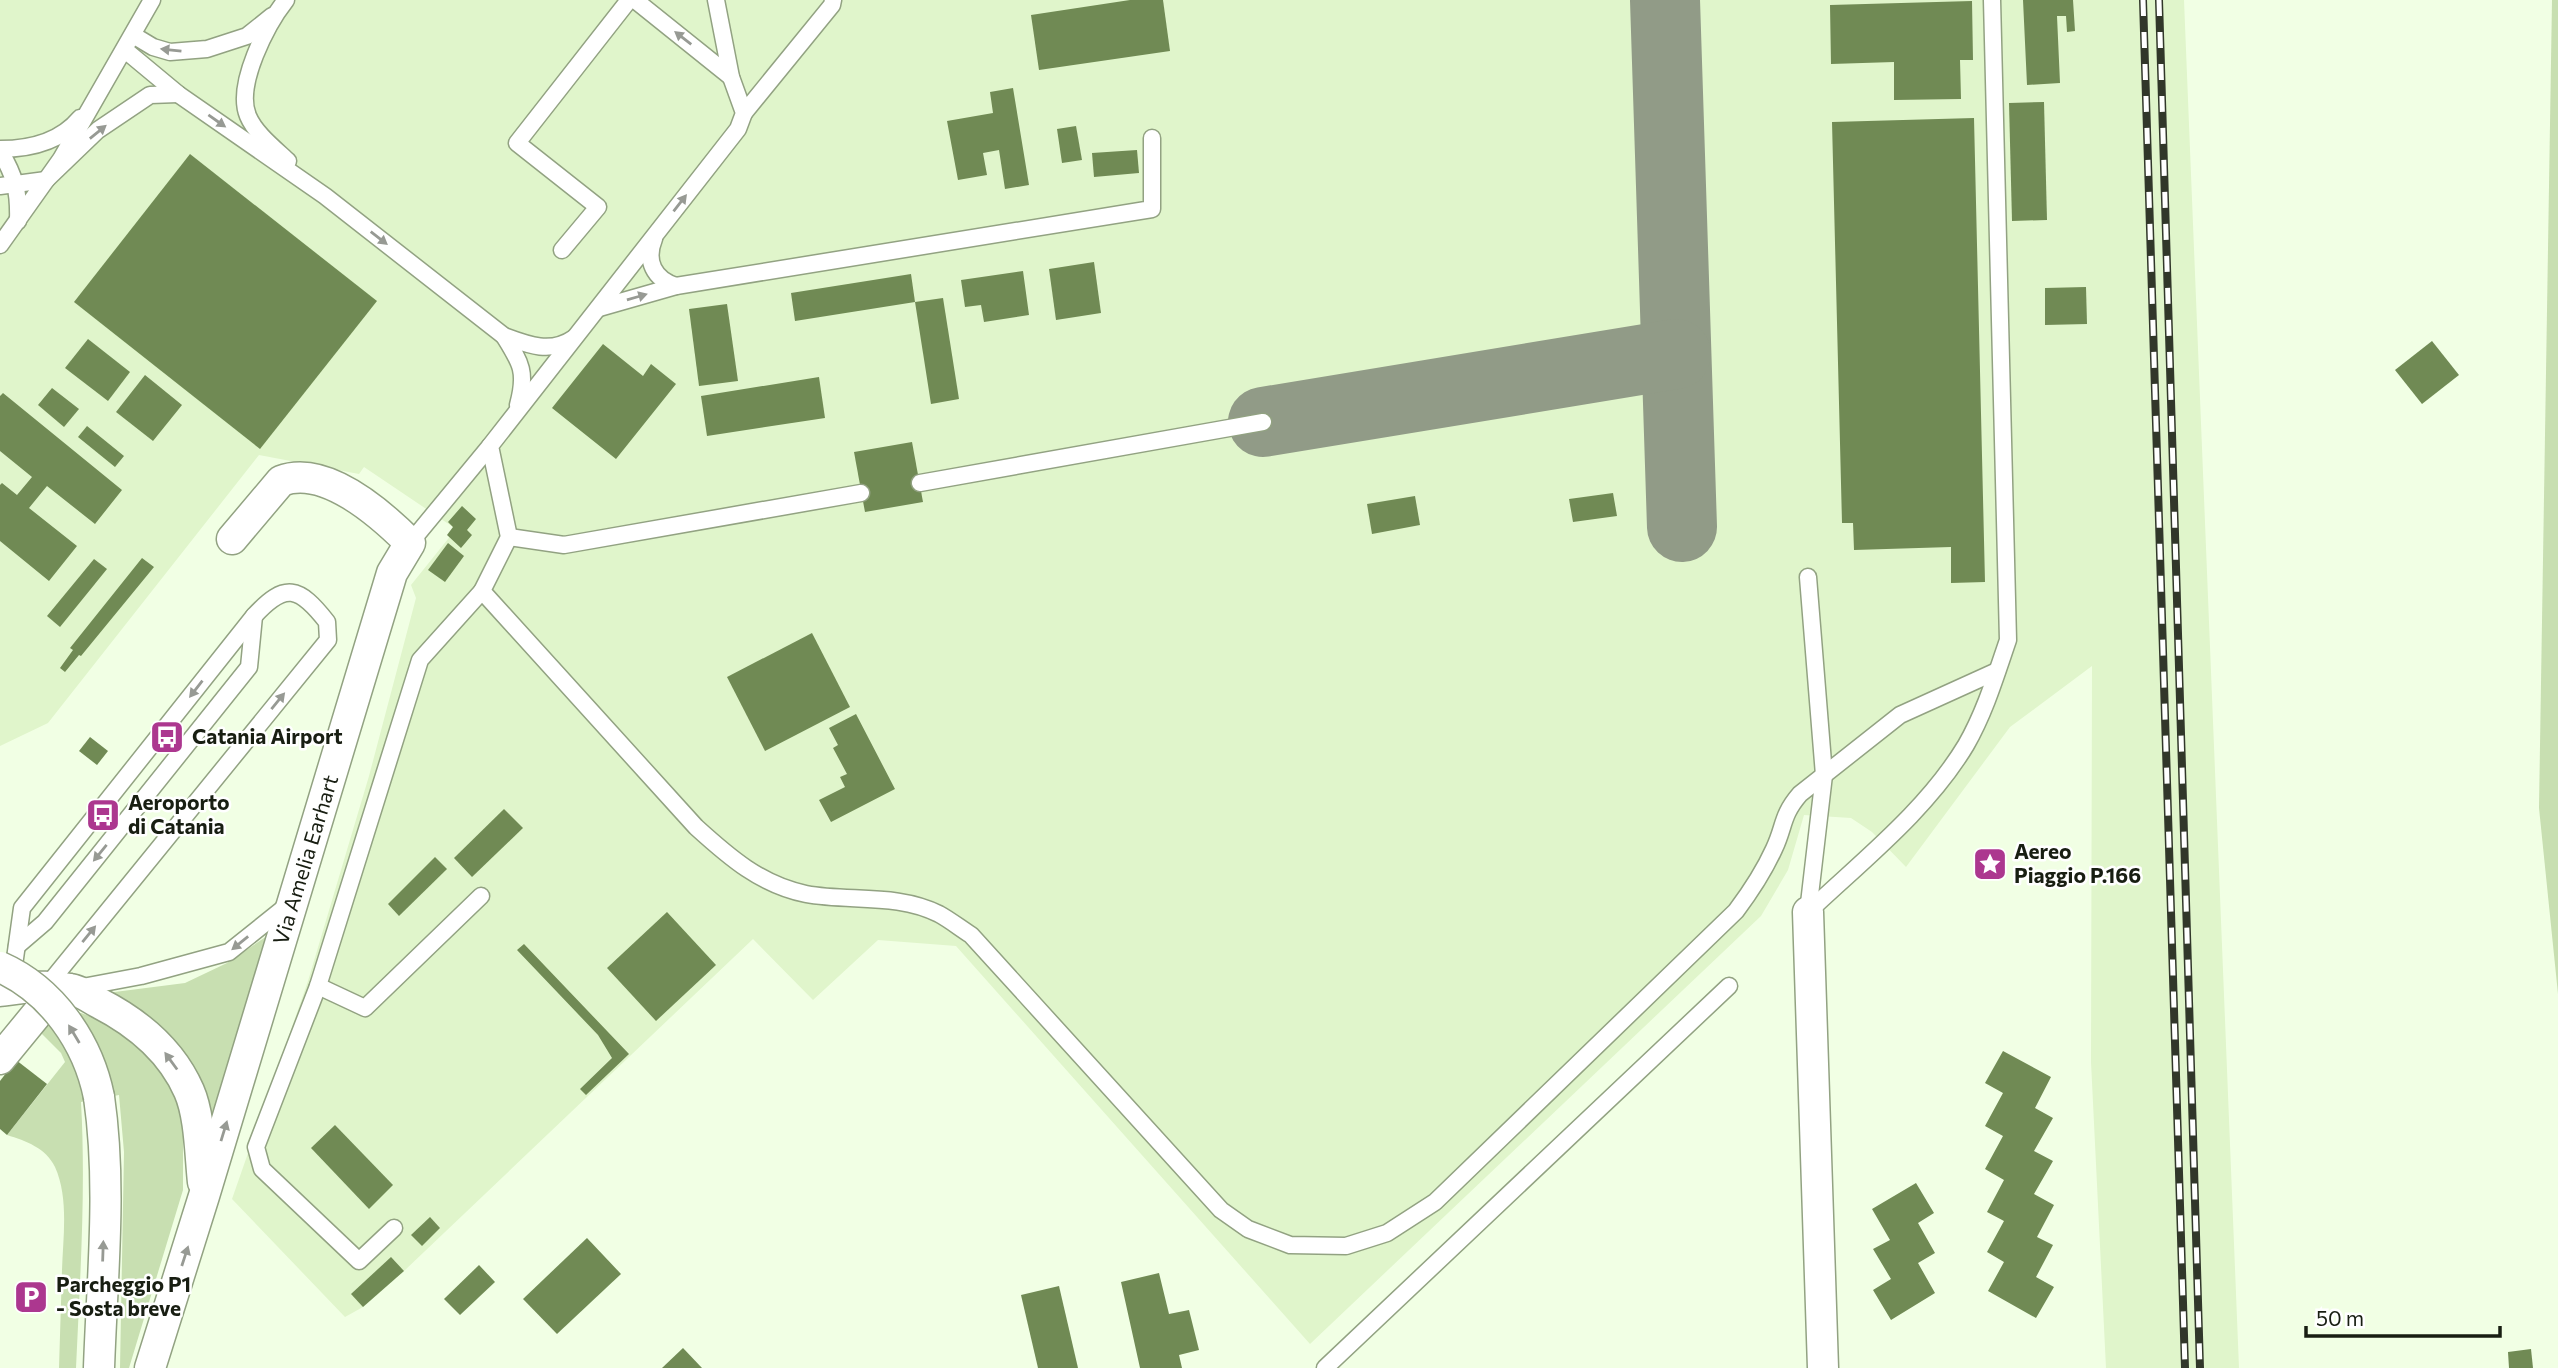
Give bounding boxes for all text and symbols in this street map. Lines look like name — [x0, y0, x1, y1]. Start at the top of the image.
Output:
one-way arrow — [674, 32, 692, 46]
one-way arrow — [160, 44, 182, 55]
one-way arrow — [207, 115, 227, 128]
one-way arrow — [89, 125, 106, 140]
one-way arrow — [672, 195, 687, 212]
one-way arrow — [370, 230, 388, 244]
one-way arrow — [627, 291, 648, 301]
one-way arrow — [189, 679, 204, 697]
one-way arrow — [271, 692, 286, 710]
bus stop icon: Catania Airport — [148, 718, 186, 756]
place label: Catania Airport — [192, 723, 343, 748]
street label: Via Amelia Earhart — [267, 772, 342, 948]
place label: Aeroporto di Catania — [128, 789, 230, 838]
bus stop icon: Aeroporto di Catania — [84, 796, 122, 834]
place label: Aereo Piaggio P.166 — [2014, 838, 2141, 887]
one-way arrow — [93, 843, 108, 861]
place icon: Aereo Piaggio P.166 — [1971, 845, 2009, 883]
one-way arrow — [81, 926, 96, 944]
one-way arrow — [232, 935, 249, 950]
one-way arrow — [68, 1025, 80, 1044]
one-way arrow — [164, 1052, 178, 1070]
one-way arrow — [220, 1120, 230, 1141]
one-way arrow — [97, 1240, 108, 1262]
one-way arrow — [181, 1246, 191, 1267]
place label: Parcheggio P1 - Sosta breve — [56, 1271, 191, 1320]
parking icon: Parcheggio P1 - Sosta breve — [12, 1278, 50, 1316]
scale bar — [2306, 1294, 2500, 1338]
text: 50 m — [2316, 1305, 2364, 1330]

